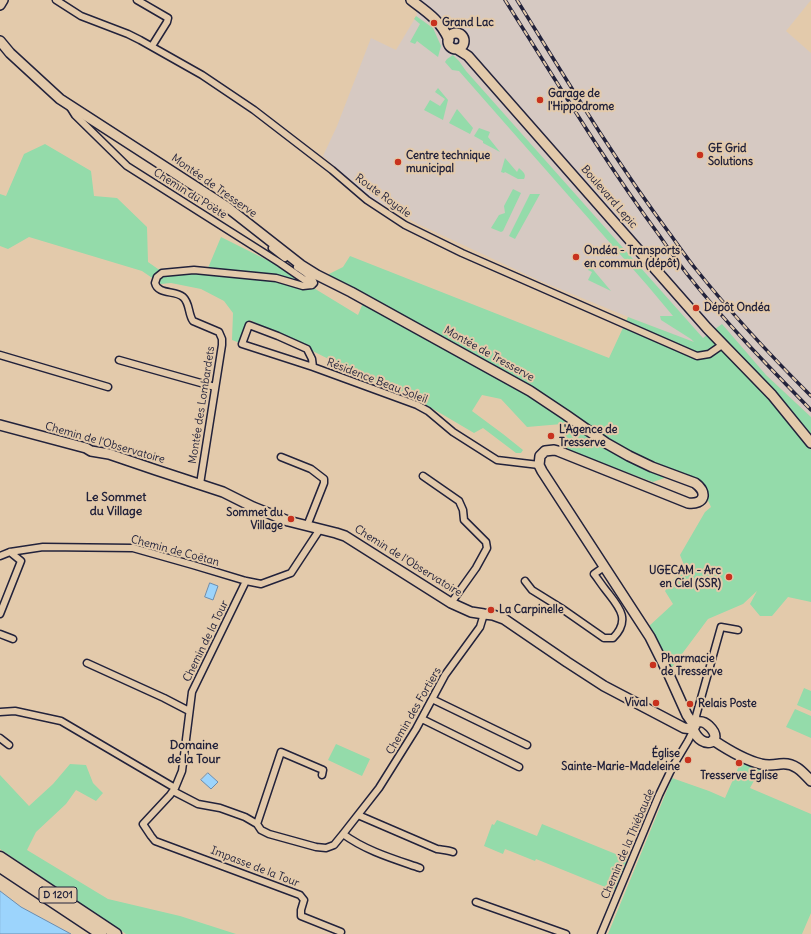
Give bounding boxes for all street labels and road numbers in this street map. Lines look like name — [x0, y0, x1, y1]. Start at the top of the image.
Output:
street label: Montée de Tresserve — [169, 152, 259, 220]
street label: Boulevard Lepic — [578, 163, 640, 231]
street label: Chemin du Poète — [151, 166, 229, 222]
street label: Route Royale — [353, 171, 413, 221]
street label: Montée de Tresserve — [442, 324, 536, 384]
street label: Montée des Lombardets — [186, 345, 218, 465]
street label: Résidence Beau Soleil — [325, 356, 429, 406]
street label: Chemin de l'Observatoire — [44, 420, 166, 466]
street label: Chemin de l'Observatoire — [352, 523, 464, 599]
street label: Chemin de Coëtan — [129, 533, 221, 569]
street label: Chemin de la Tour — [181, 598, 231, 684]
street label: Chemin des Fortiers — [384, 665, 444, 757]
street label: Chemin de la Thiébaude — [599, 787, 657, 901]
street label: Impasse de la Tour — [209, 844, 301, 890]
road number: D 1201 — [39, 887, 77, 903]

